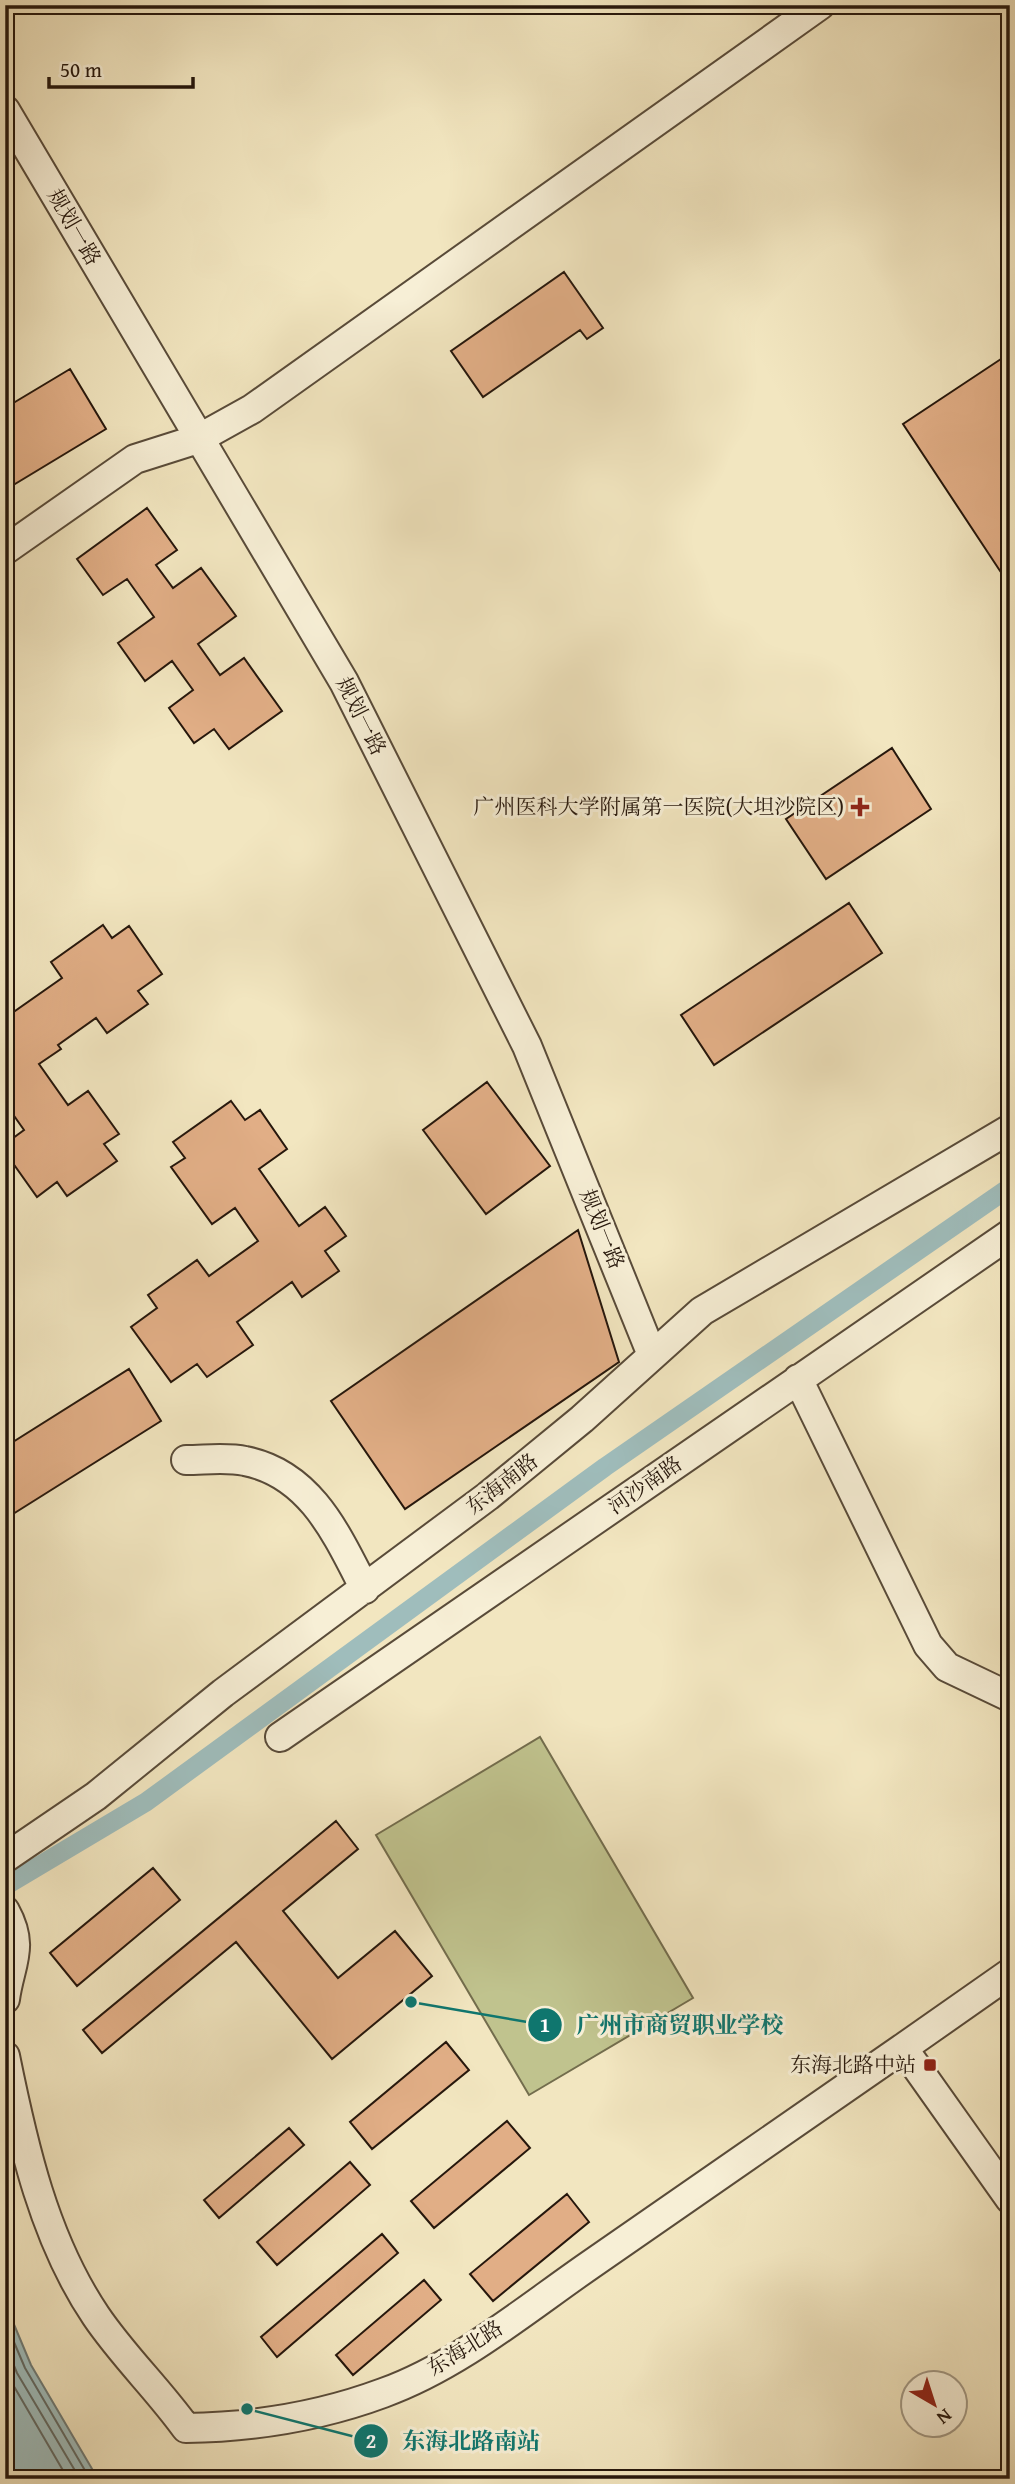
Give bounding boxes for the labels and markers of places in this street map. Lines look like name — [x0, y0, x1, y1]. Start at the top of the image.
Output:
place label: 广州医科大学附属第一医院(大坦沙院区) — [473, 791, 844, 822]
marker: 广州医科大学附属第一医院(大坦沙院区) — [850, 797, 870, 817]
callout: 广州市商贸职业学校 — [527, 2003, 797, 2047]
place label: 东海北路中站 — [790, 2049, 916, 2080]
marker: 东海北路中站 — [922, 2057, 938, 2073]
callout: 东海北路南站 — [353, 2419, 554, 2463]

